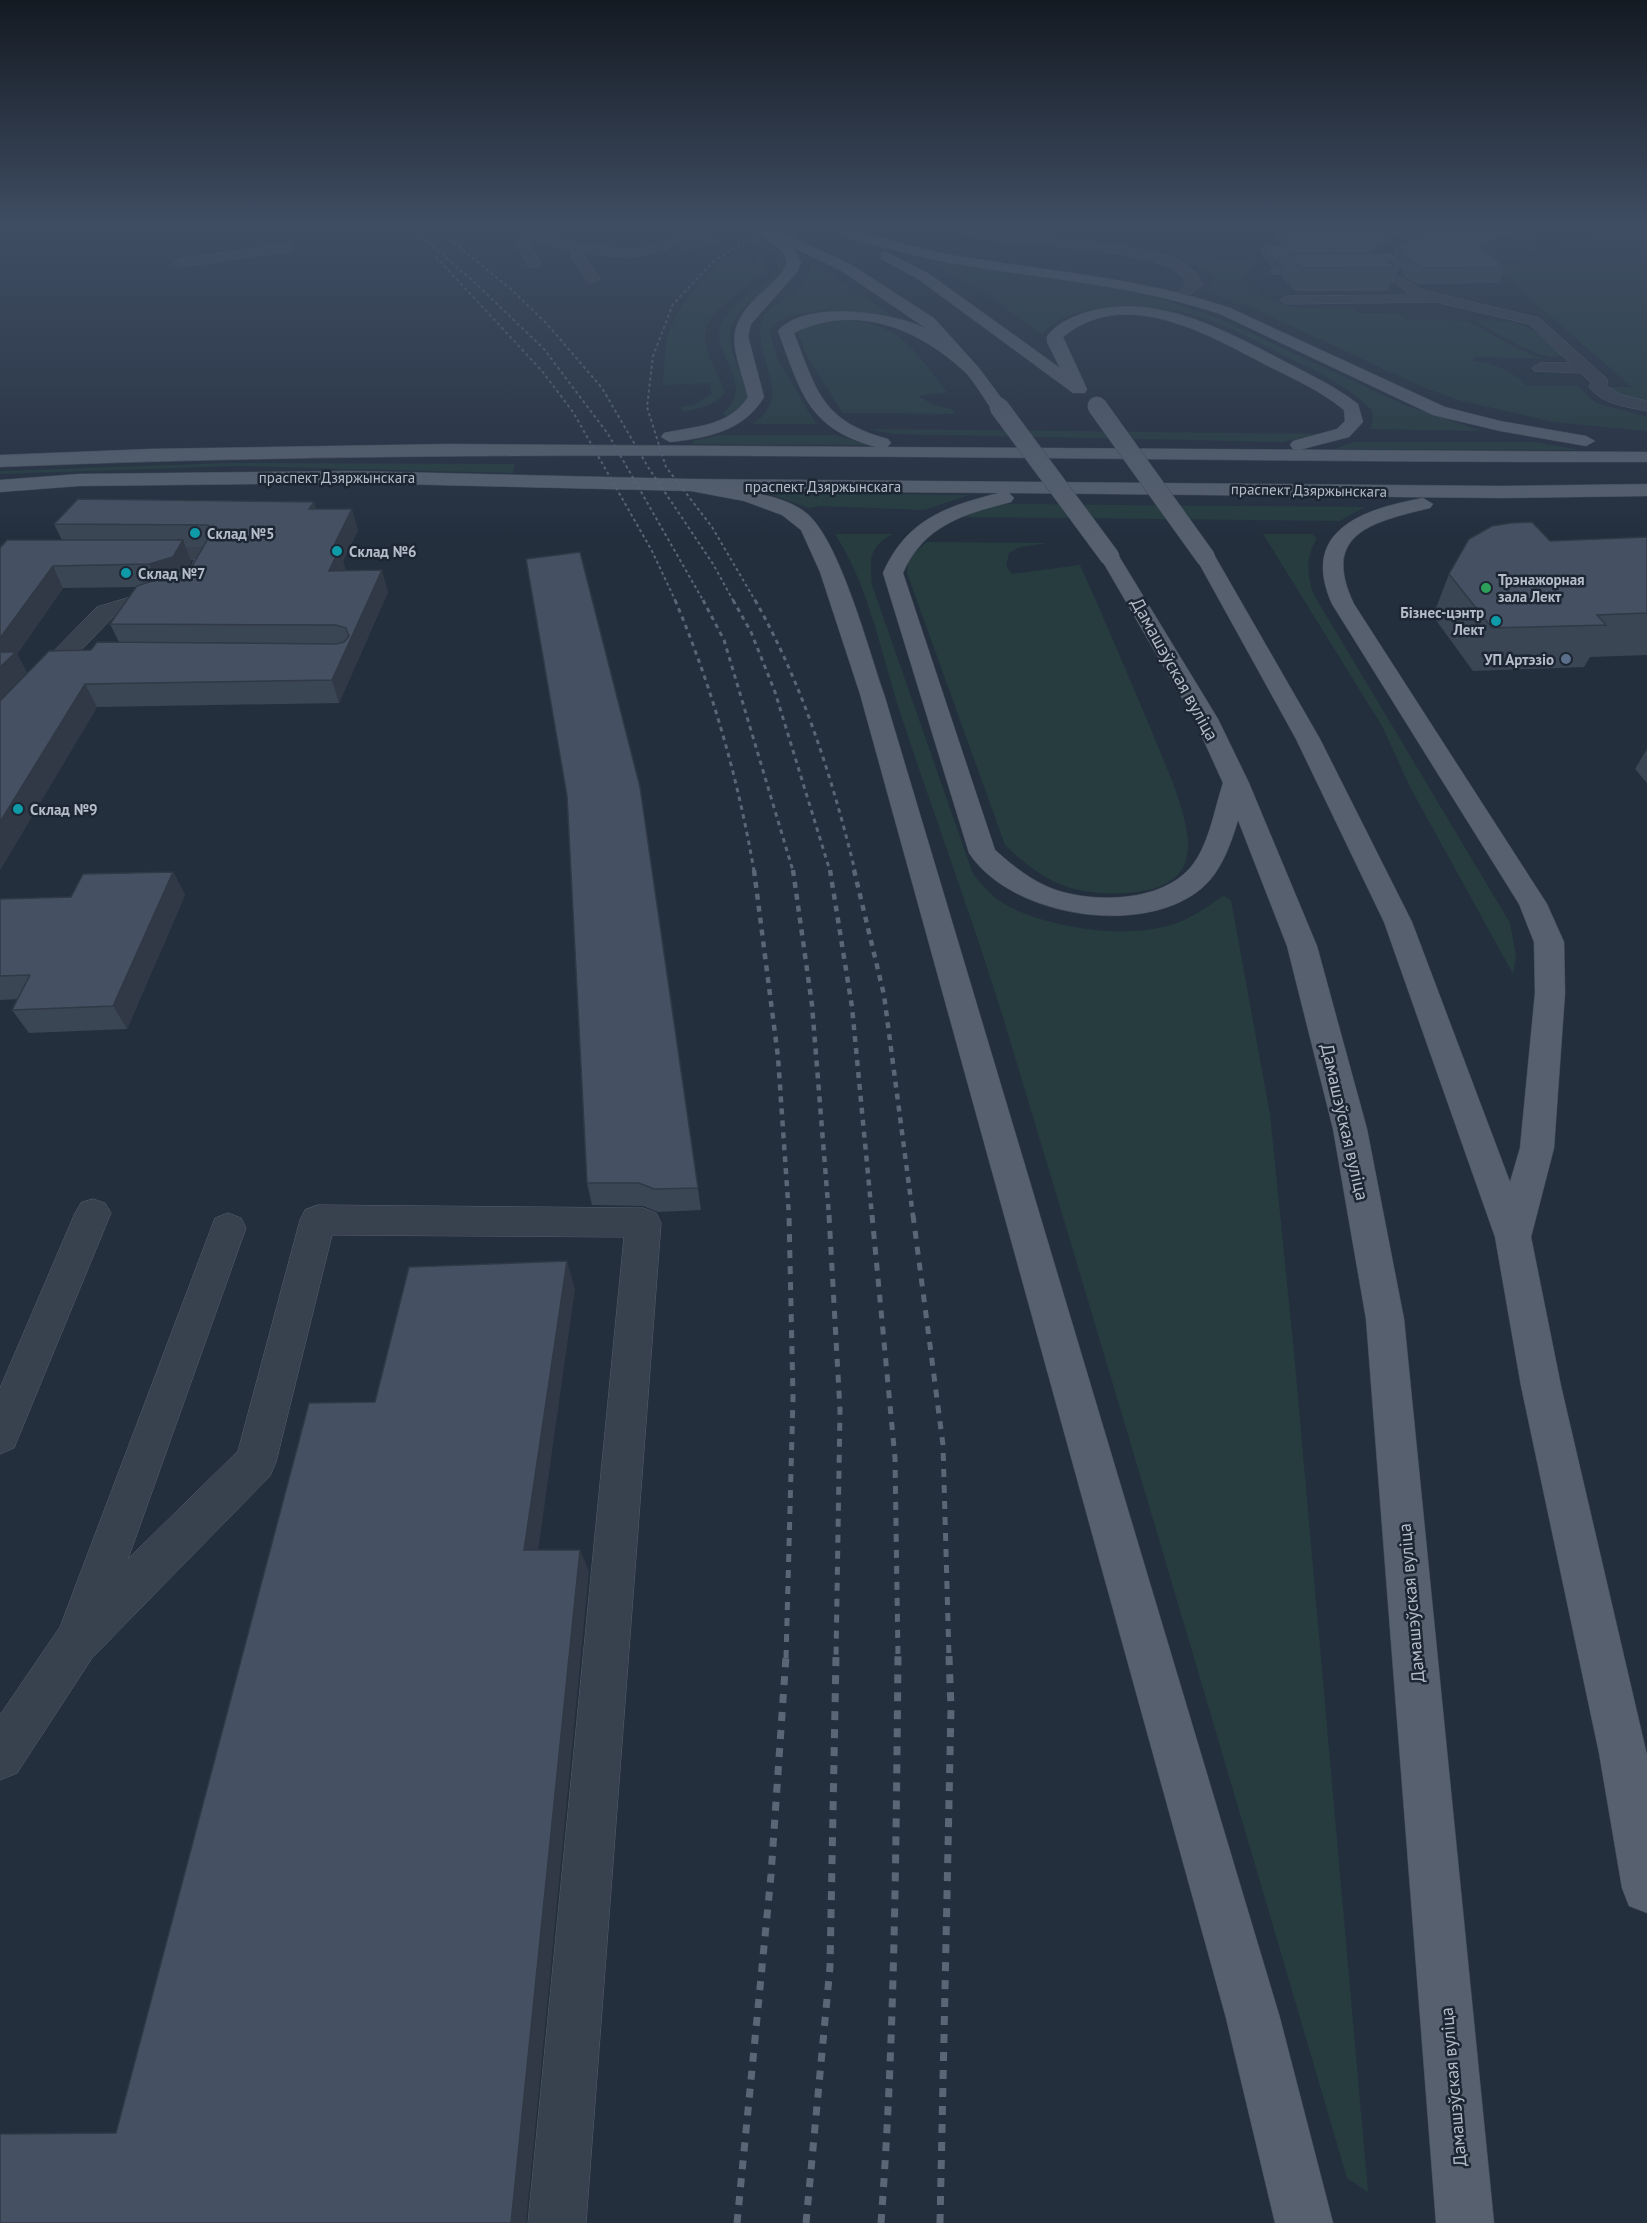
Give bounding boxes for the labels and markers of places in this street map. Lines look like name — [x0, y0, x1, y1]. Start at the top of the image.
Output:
place label: Склад №5 — [207, 524, 275, 543]
marker: Склад №5 — [188, 526, 202, 540]
place label: Склад №6 — [349, 542, 417, 561]
marker: Склад №6 — [330, 544, 344, 558]
place label: Склад №7 — [138, 564, 206, 583]
marker: Склад №7 — [119, 566, 133, 580]
place label: Трэнажорная зала Лект — [1498, 570, 1585, 606]
marker: Трэнажорная зала Лект — [1479, 581, 1493, 595]
place label: Бізнес-цэнтр Лект — [1400, 603, 1485, 639]
marker: Бізнес-цэнтр Лект — [1489, 614, 1503, 628]
place label: УП Артэзіо — [1483, 650, 1554, 669]
marker: УП Артэзіо — [1559, 652, 1573, 666]
place label: Склад №9 — [30, 800, 98, 819]
marker: Склад №9 — [11, 802, 25, 816]

